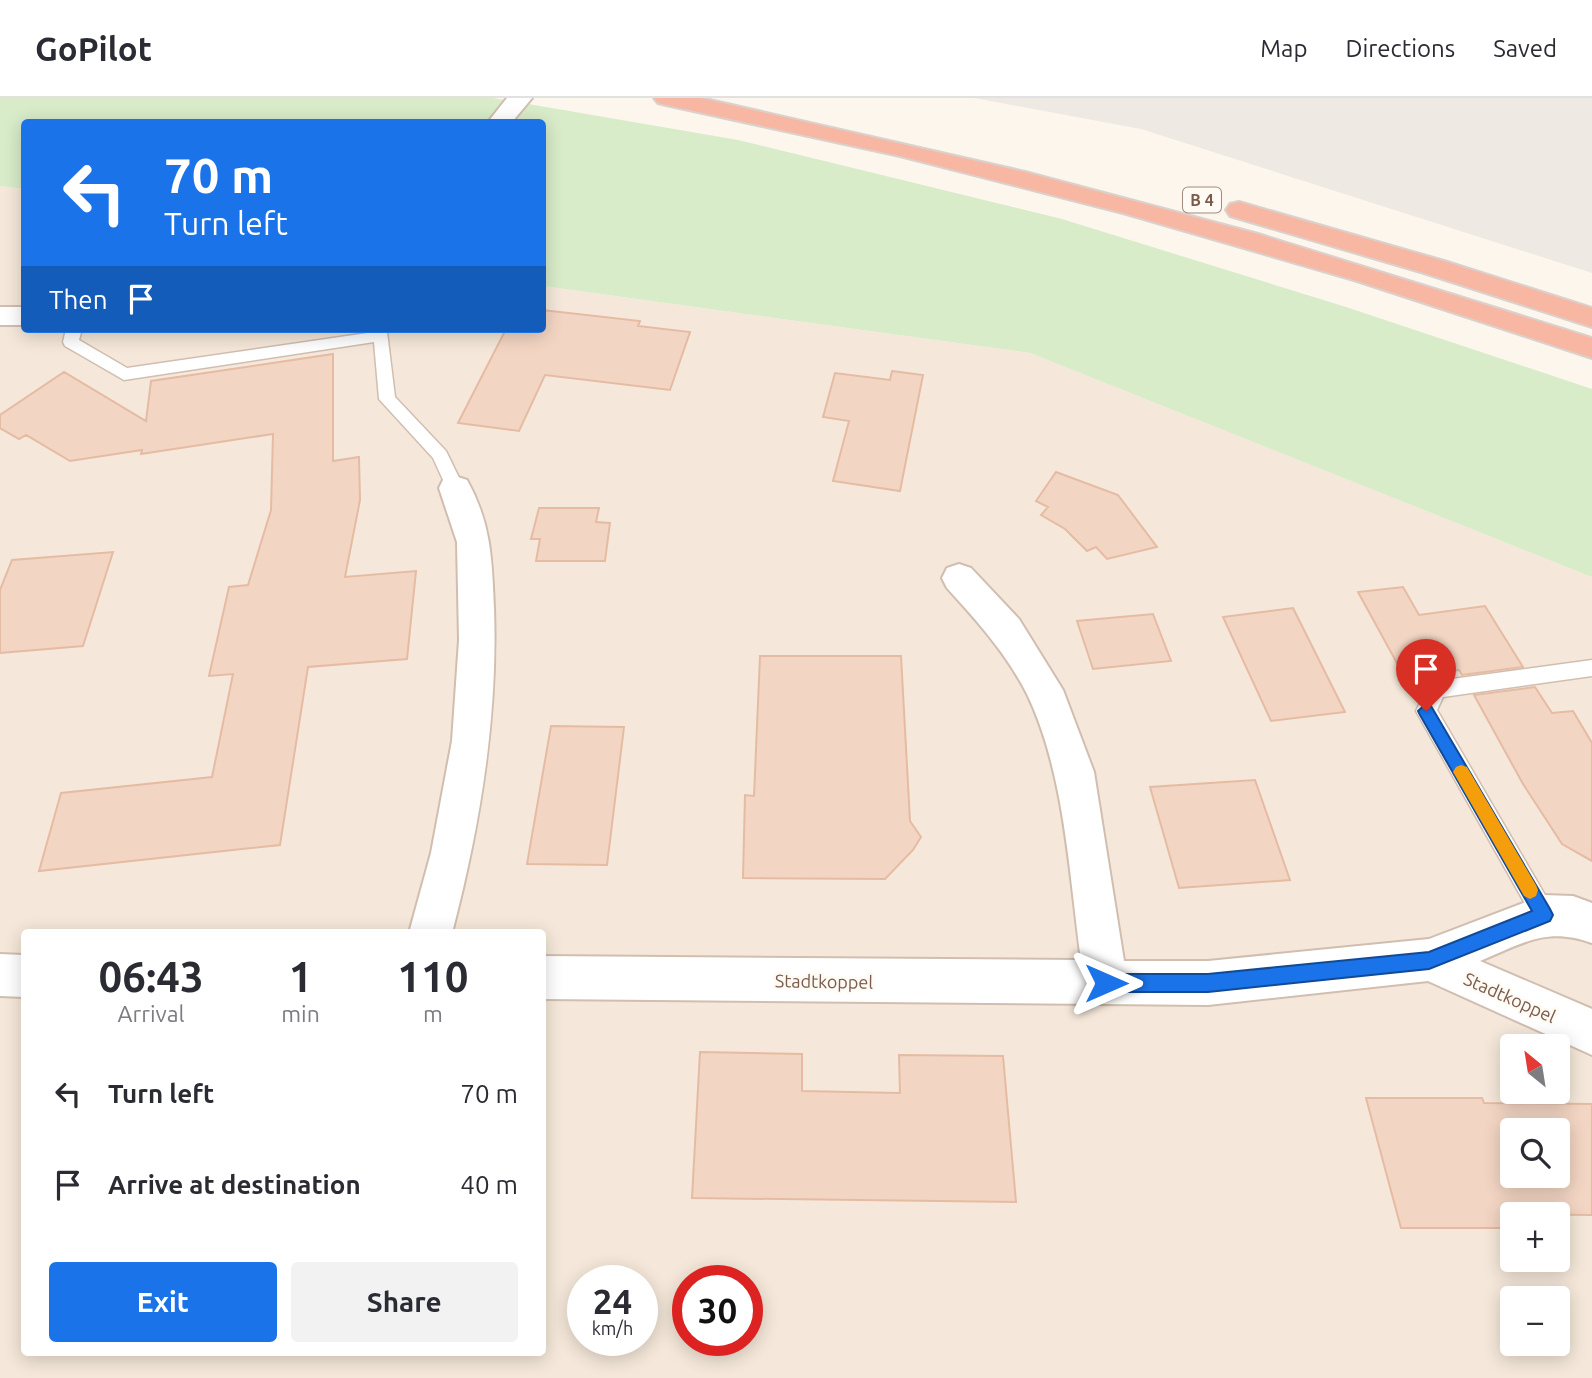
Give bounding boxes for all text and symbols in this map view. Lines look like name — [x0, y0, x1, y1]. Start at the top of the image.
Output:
text: GoPilot — [35, 30, 152, 67]
text: Map — [1260, 35, 1307, 62]
text: Directions — [1345, 35, 1455, 62]
text: Saved — [1493, 35, 1557, 62]
icon: left — [49, 147, 140, 238]
text: 70 m — [164, 147, 273, 202]
road number: B 4 — [1183, 188, 1221, 212]
text: Turn left — [164, 205, 288, 241]
icon: arrive — [122, 280, 160, 318]
text: Then — [49, 285, 108, 314]
pin — [1396, 639, 1456, 711]
icon: arrive — [1407, 650, 1445, 688]
position arrow — [1069, 946, 1143, 1020]
text: 06:43 — [99, 953, 204, 1000]
text: 1 — [289, 953, 312, 1000]
text: 110 — [397, 953, 468, 1000]
street label: Stadtkoppel — [1461, 968, 1559, 1026]
street label: Stadtkoppel — [775, 970, 874, 992]
text: Arrival — [118, 1001, 185, 1026]
text: min — [281, 1001, 320, 1026]
text: m — [423, 1001, 443, 1026]
north arrow — [1500, 1034, 1570, 1104]
map controls — [1500, 1034, 1570, 1356]
icon: left — [49, 1075, 87, 1113]
text: Turn left — [108, 1079, 214, 1108]
text: 70 m — [460, 1079, 518, 1108]
button: search — [1500, 1118, 1570, 1188]
icon: arrive — [49, 1166, 87, 1204]
text: Arrive at destination — [108, 1170, 361, 1199]
text: 40 m — [460, 1170, 518, 1199]
button: + — [1500, 1202, 1570, 1272]
button: Exit — [49, 1262, 277, 1342]
button: Share — [291, 1262, 518, 1342]
speed limit sign: 30 — [672, 1265, 763, 1356]
text: 24 — [593, 1281, 632, 1321]
button: − — [1500, 1286, 1570, 1356]
text: km/h — [592, 1318, 633, 1338]

